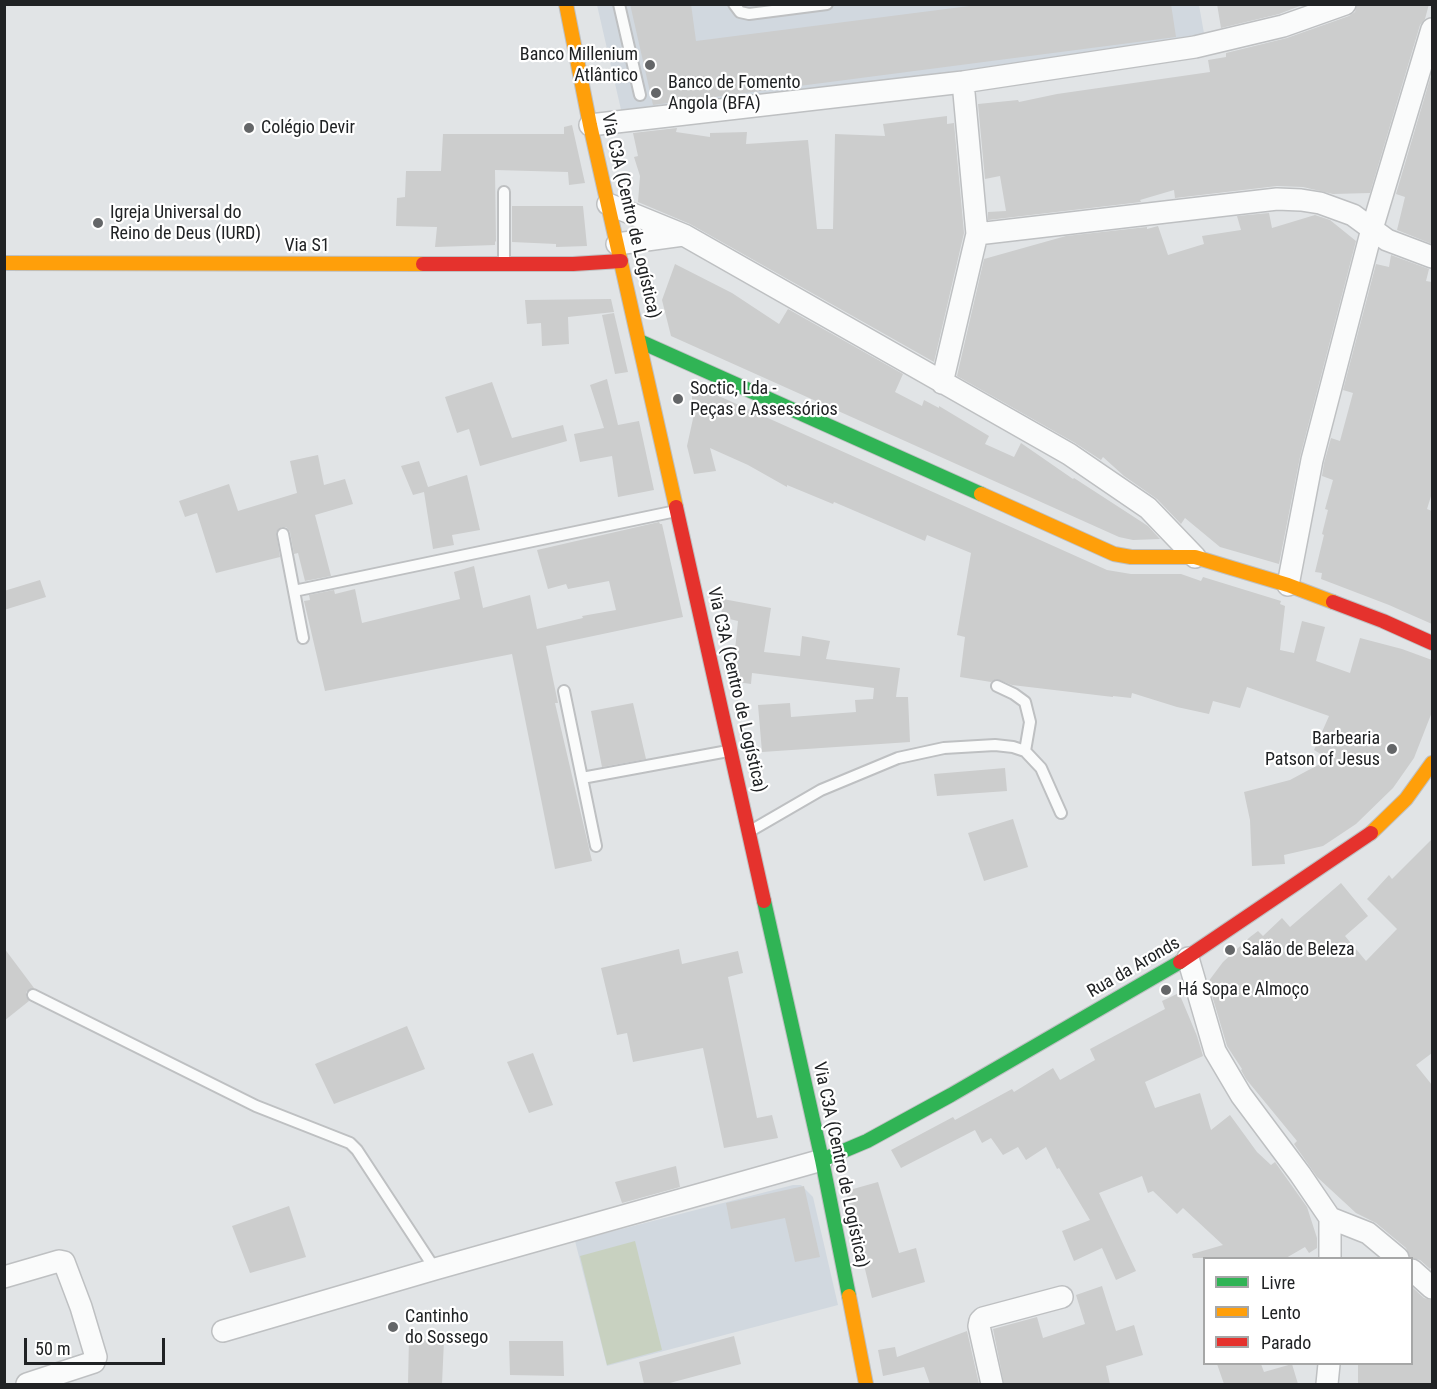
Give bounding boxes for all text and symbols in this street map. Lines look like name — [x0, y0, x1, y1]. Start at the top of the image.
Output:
place label: Banco Millenium Atlântico — [520, 44, 638, 86]
marker: Banco Millenium Atlântico — [643, 58, 657, 72]
place label: Banco de Fomento Angola (BFA) — [668, 72, 801, 115]
marker: Banco de Fomento Angola (BFA) — [649, 86, 663, 100]
street label: Via C3A (Centro de Logística) — [596, 111, 664, 321]
place label: Colégio Devir — [261, 117, 355, 139]
marker: Colégio Devir — [242, 121, 256, 135]
place label: Igreja Universal do Reino de Deus (IURD) — [110, 202, 261, 244]
marker: Igreja Universal do Reino de Deus (IURD) — [91, 216, 105, 230]
street label: Via S1 — [284, 235, 330, 257]
place label: Soctic, Lda - Peças e Assessórios — [690, 378, 838, 420]
marker: Soctic, Lda - Peças e Assessórios — [671, 392, 685, 406]
street label: Via C3A (Centro de Logística) — [702, 585, 770, 795]
place label: Barbearia Patson of Jesus — [1265, 728, 1380, 771]
marker: Barbearia Patson of Jesus — [1385, 742, 1399, 756]
street label: Rua da Aronds — [1084, 933, 1184, 1003]
place label: Salão de Beleza — [1242, 939, 1355, 961]
marker: Salão de Beleza — [1223, 943, 1237, 957]
place label: Há Sopa e Almoço — [1178, 979, 1309, 1001]
marker: Há Sopa e Almoço — [1159, 983, 1173, 997]
street label: Via C3A (Centro de Logística) — [808, 1060, 872, 1270]
legend — [1203, 1257, 1413, 1365]
text: Livre — [1261, 1272, 1295, 1293]
text: Lento — [1261, 1302, 1301, 1323]
place label: Cantinho do Sossego — [405, 1306, 488, 1348]
marker: Cantinho do Sossego — [386, 1320, 400, 1334]
scale bar — [27, 1326, 168, 1364]
text: Parado — [1261, 1332, 1311, 1353]
text: 50 m — [35, 1338, 70, 1359]

